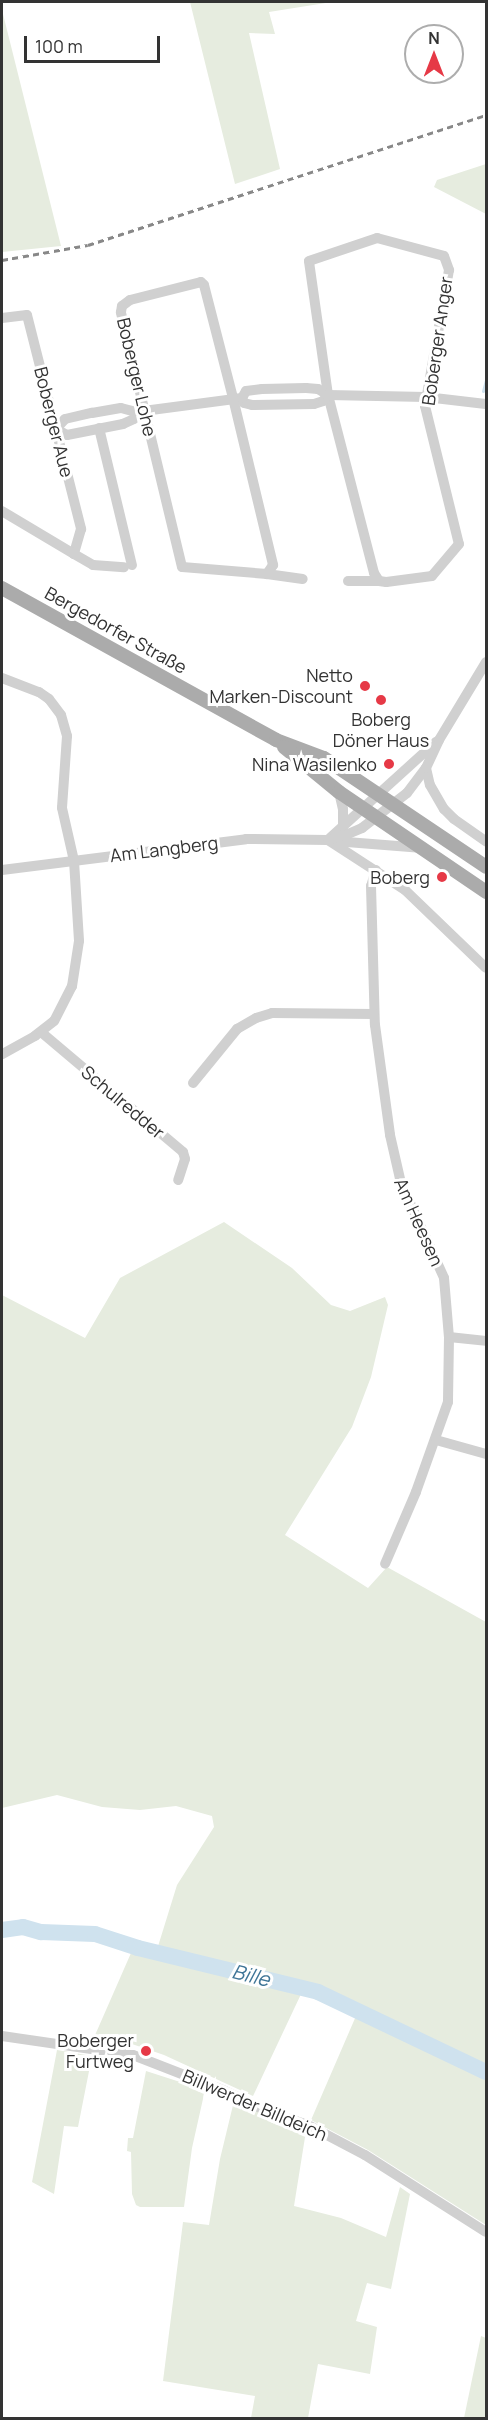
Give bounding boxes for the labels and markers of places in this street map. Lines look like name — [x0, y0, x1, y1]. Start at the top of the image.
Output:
place label: Netto Marken-Discount — [209, 665, 353, 708]
marker: Netto Marken-Discount — [358, 679, 372, 693]
marker: Boberg Döner Haus — [374, 693, 388, 707]
place label: Boberg Döner Haus — [333, 709, 429, 752]
place label: Nina Wasilenko — [252, 753, 377, 775]
marker: Nina Wasilenko — [382, 757, 396, 771]
place label: Boberg — [370, 866, 430, 888]
marker: Boberg — [435, 870, 449, 884]
place label: Boberger Furtweg — [57, 2030, 134, 2072]
marker: Boberger Furtweg — [139, 2044, 153, 2058]

